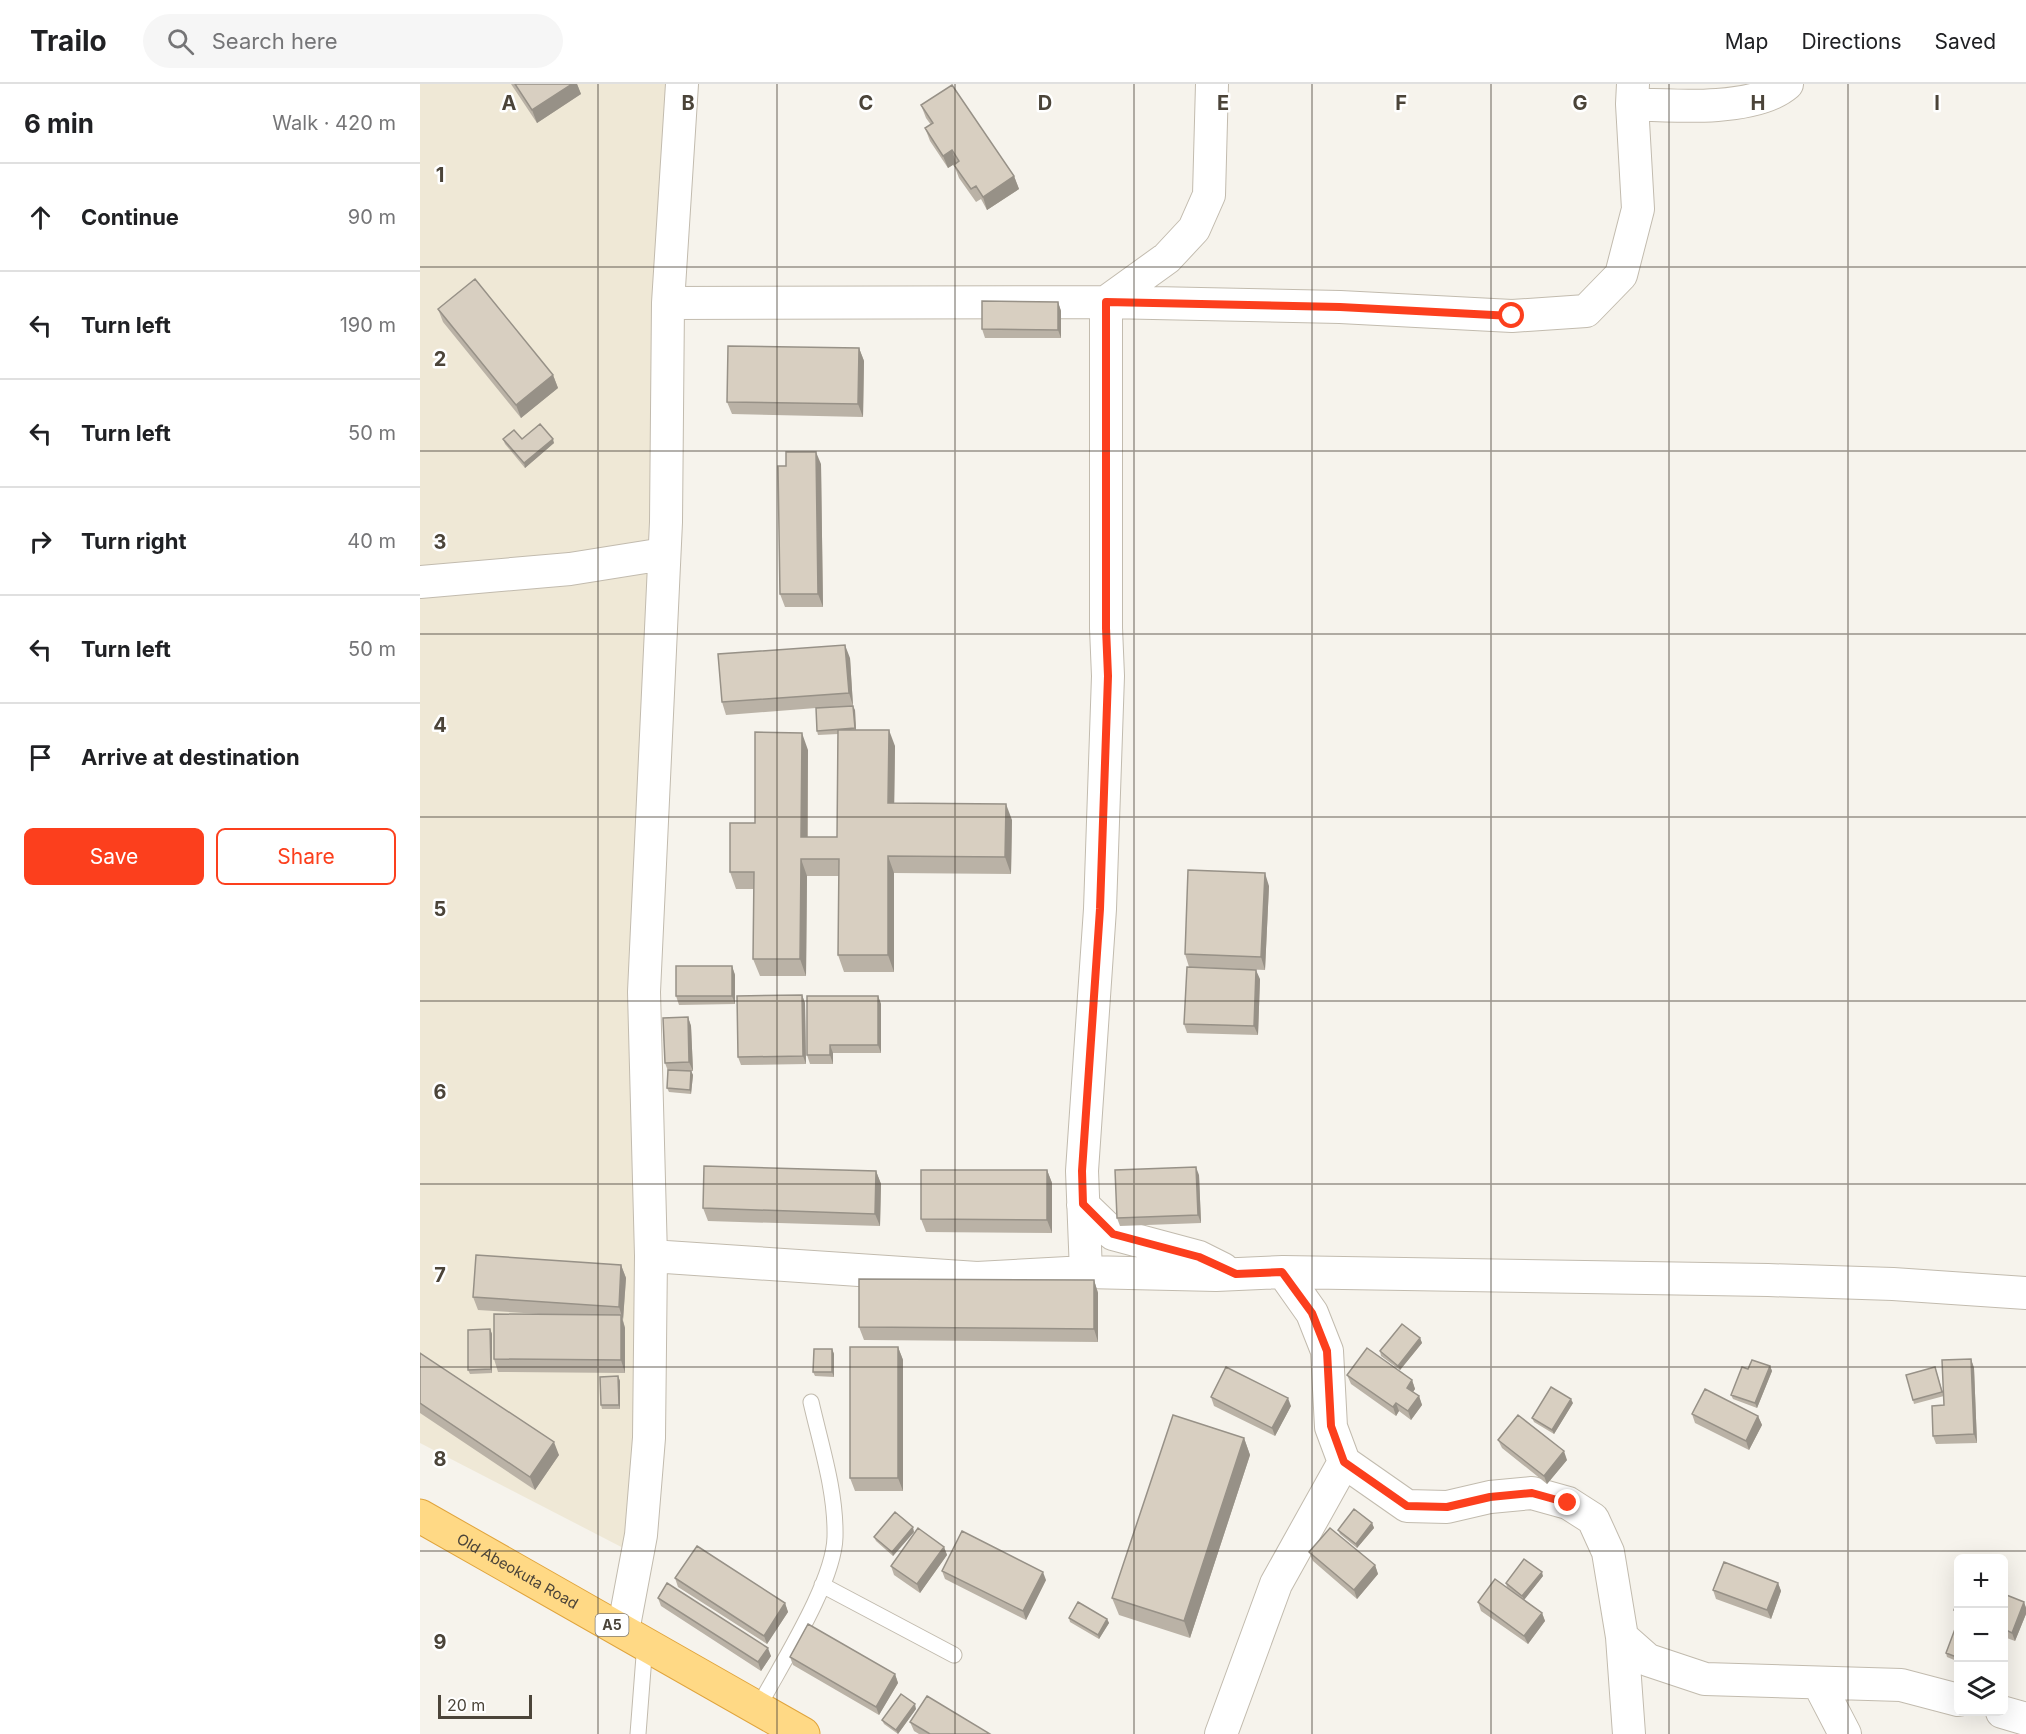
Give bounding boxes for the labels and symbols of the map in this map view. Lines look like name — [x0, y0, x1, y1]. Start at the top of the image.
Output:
text: A — [502, 91, 517, 115]
text: B — [681, 91, 695, 115]
text: C — [859, 91, 873, 115]
text: D — [1038, 91, 1052, 115]
text: E — [1217, 91, 1229, 115]
text: F — [1395, 91, 1407, 115]
text: G — [1572, 91, 1588, 115]
text: H — [1751, 91, 1765, 115]
text: I — [1934, 91, 1940, 115]
text: 1 — [436, 163, 444, 187]
route start — [1498, 302, 1524, 328]
text: 2 — [434, 347, 446, 371]
text: 3 — [434, 530, 446, 554]
text: 4 — [433, 713, 447, 737]
text: 5 — [434, 897, 446, 921]
text: 6 — [434, 1080, 447, 1104]
text: 7 — [434, 1263, 446, 1287]
text: 8 — [433, 1447, 447, 1471]
route end — [1554, 1489, 1580, 1515]
street label: Old Abeokuta Road — [453, 1529, 582, 1613]
road number: A5 — [596, 1614, 628, 1636]
text: 9 — [434, 1630, 447, 1654]
scale bar — [438, 1692, 532, 1720]

